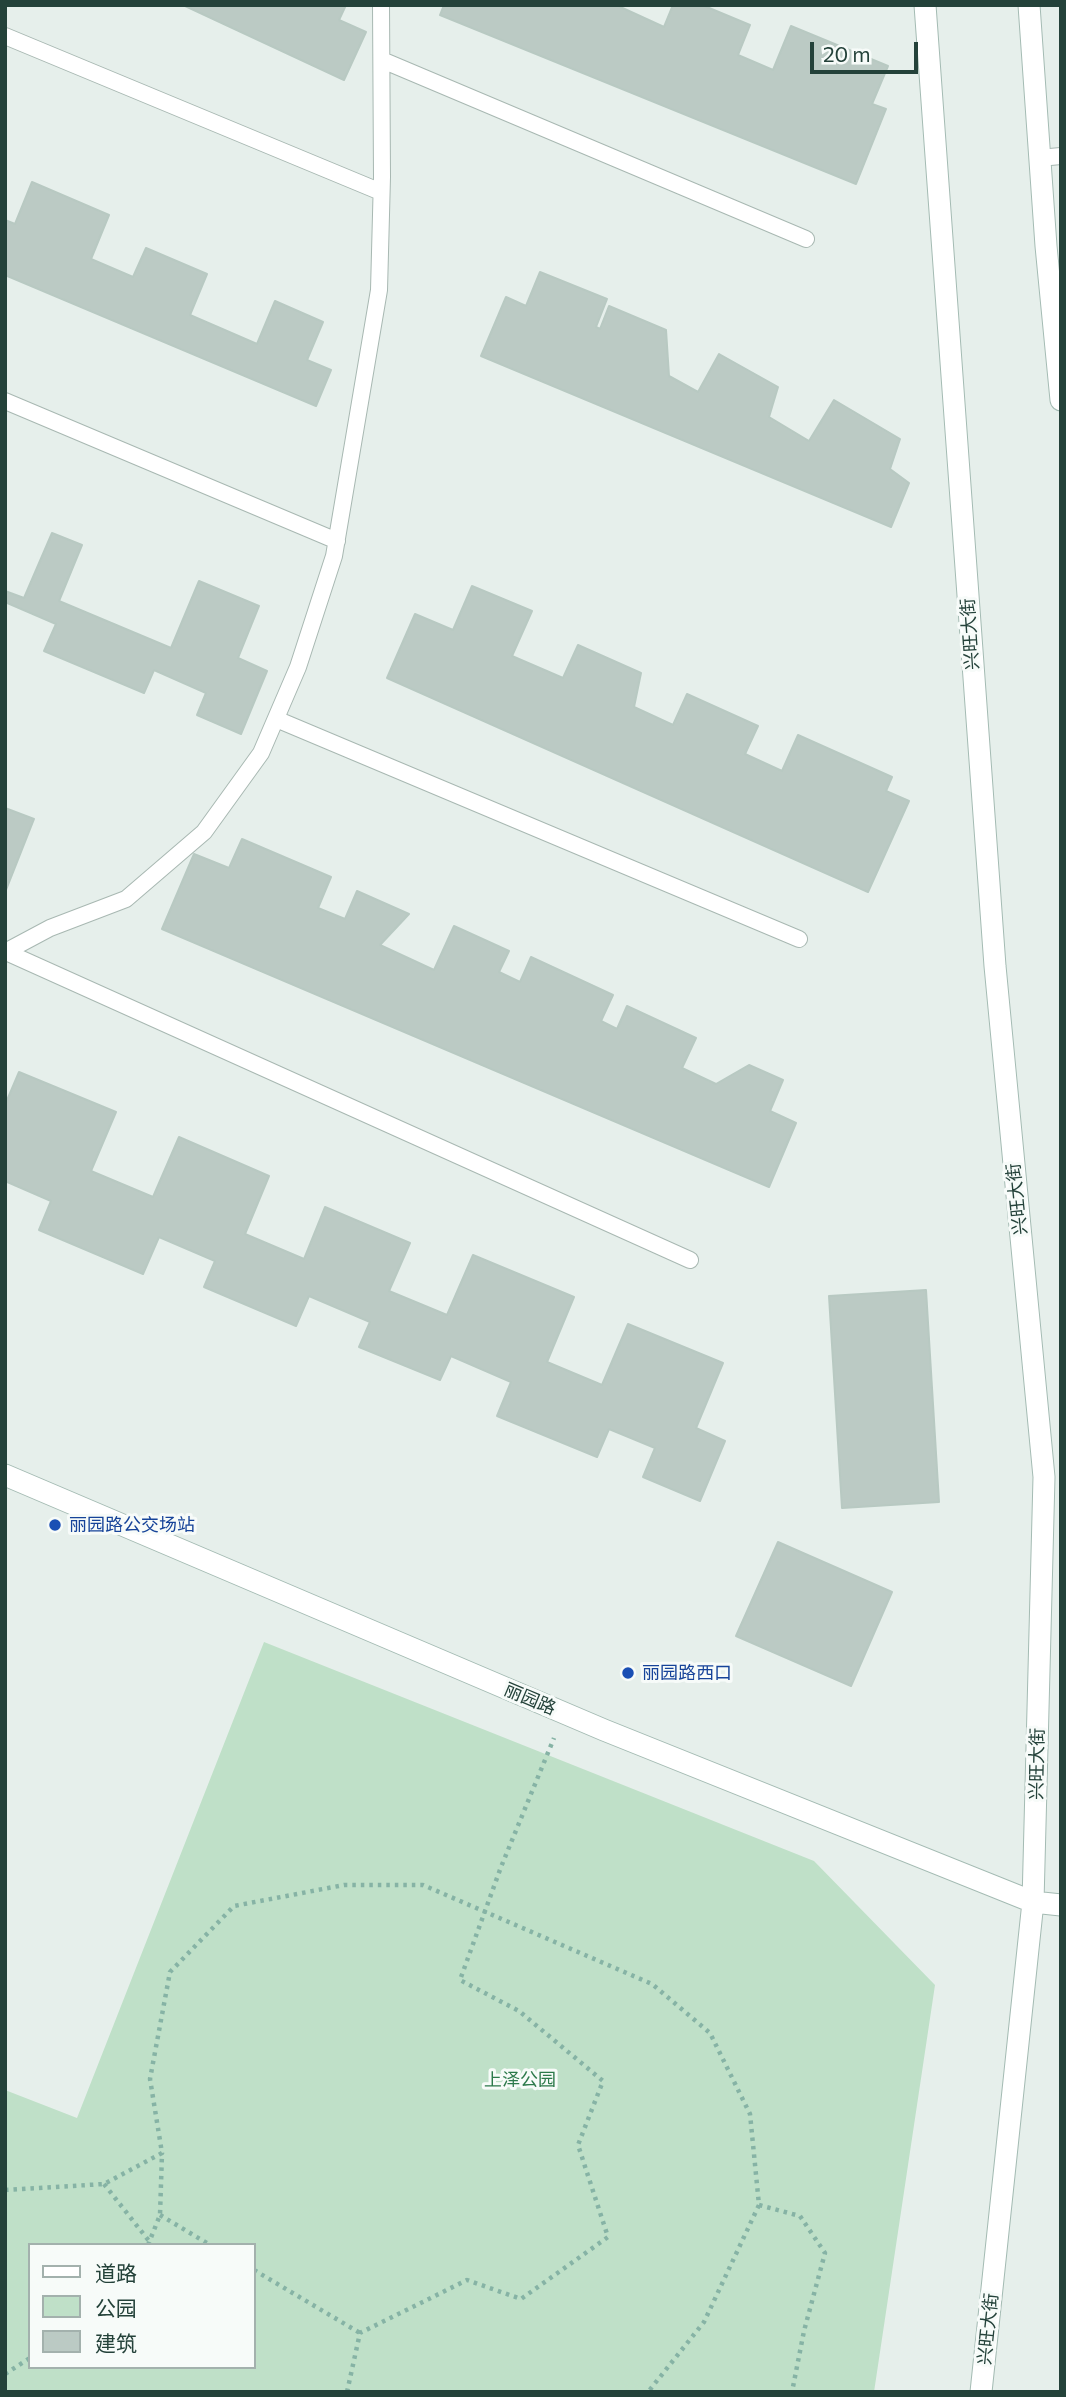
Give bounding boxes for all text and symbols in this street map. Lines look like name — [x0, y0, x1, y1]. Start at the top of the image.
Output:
scale bar — [814, 28, 922, 72]
text: 20 m — [823, 41, 871, 66]
street label: 兴旺大街 — [957, 597, 983, 671]
street label: 兴旺大街 — [1002, 1162, 1032, 1236]
place label: 丽园路公交场站 — [69, 1514, 195, 1536]
marker: 丽园路公交场站 — [47, 1517, 63, 1533]
place label: 丽园路西口 — [642, 1662, 732, 1684]
marker: 丽园路西口 — [620, 1665, 636, 1681]
street label: 丽园路 — [501, 1679, 559, 1719]
street label: 兴旺大街 — [1026, 1728, 1048, 1800]
park label: 上泽公园 — [484, 2069, 556, 2091]
legend — [28, 2243, 256, 2369]
text: 道路 — [95, 2260, 137, 2285]
street label: 兴旺大街 — [973, 2292, 1003, 2366]
text: 公园 — [95, 2295, 137, 2320]
text: 建筑 — [95, 2330, 137, 2355]

